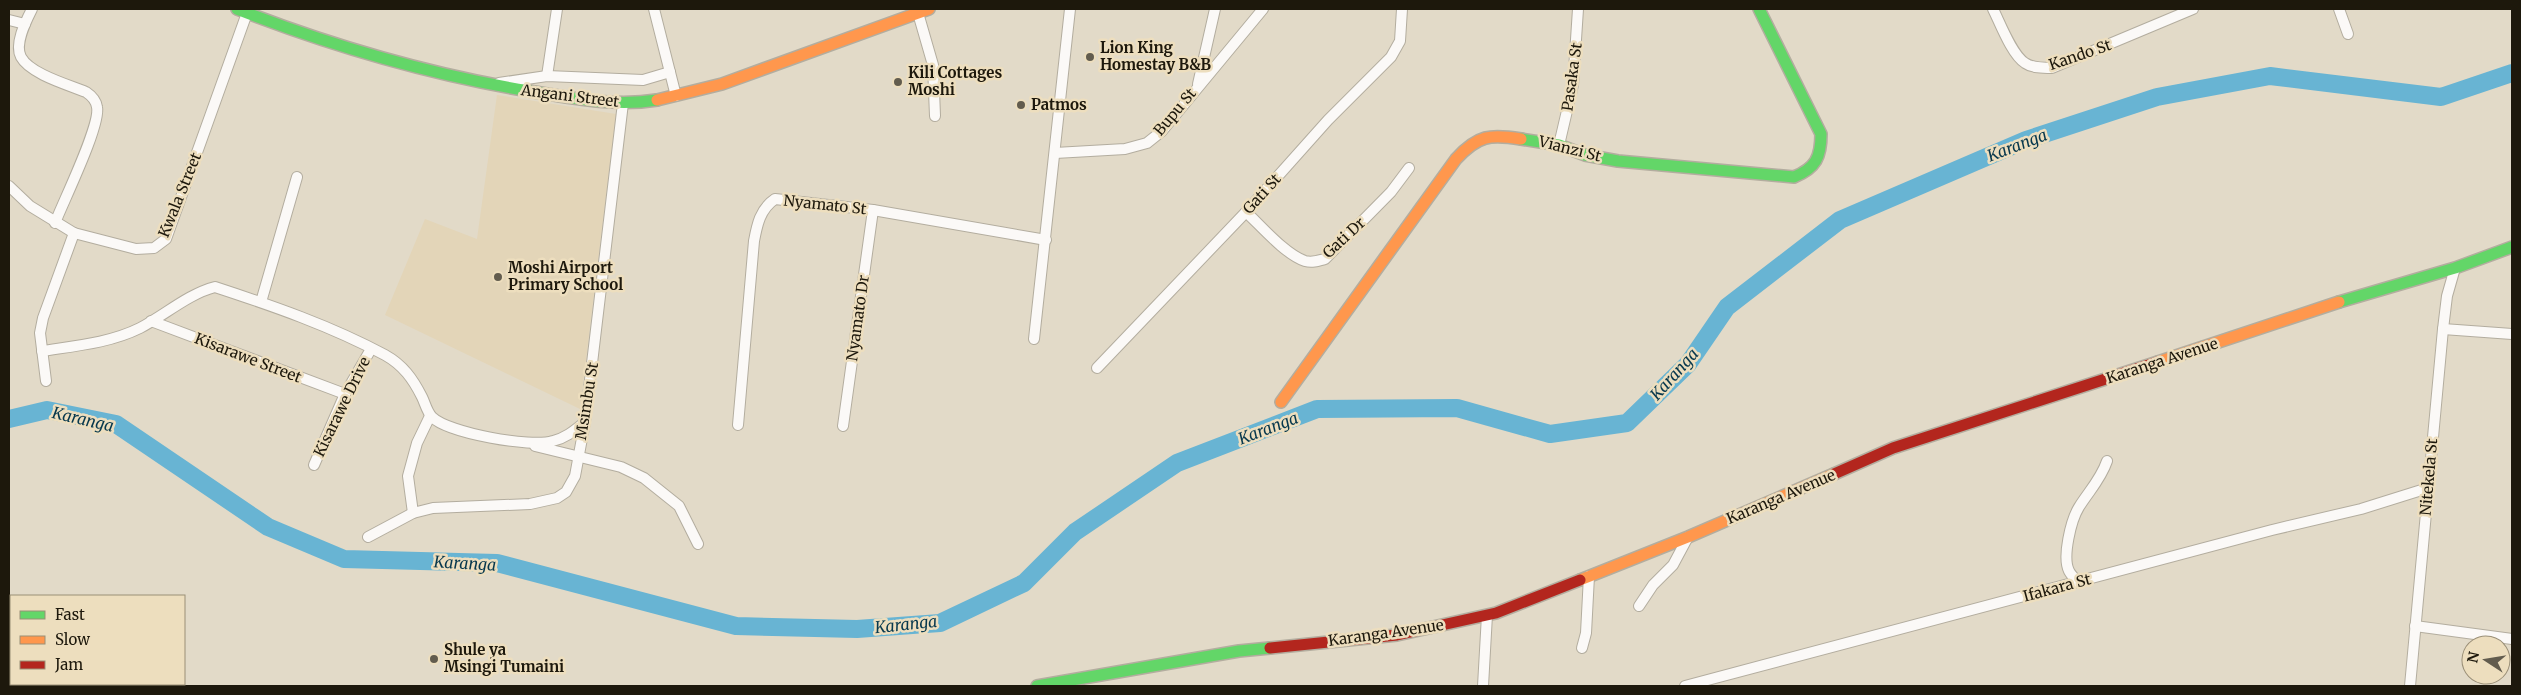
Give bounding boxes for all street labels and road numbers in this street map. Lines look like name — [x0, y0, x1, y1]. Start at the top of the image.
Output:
street label: Kando St — [2046, 35, 2114, 74]
street label: Pasaka St — [1557, 41, 1586, 112]
street label: Angani Street — [519, 80, 620, 111]
street label: Bupu St — [1149, 84, 1200, 139]
street label: Vianzi St — [1536, 131, 1604, 165]
street label: Kwala Street — [154, 149, 205, 240]
street label: Gati St — [1239, 169, 1285, 218]
street label: Nyamato St — [783, 191, 868, 218]
street label: Gati Dr — [1318, 213, 1369, 262]
street label: Nyamato Dr — [842, 273, 873, 362]
street label: Kisarawe Street — [192, 328, 304, 387]
street label: Karanga Avenue — [2104, 333, 2220, 388]
street label: Kisarawe Drive — [309, 354, 374, 460]
street label: Msimbu St — [571, 361, 602, 441]
street label: Nitekela St — [2416, 437, 2441, 516]
street label: Karanga Avenue — [1723, 465, 1838, 528]
street label: Ifakara St — [2021, 569, 2093, 606]
street label: Karanga Avenue — [1327, 615, 1445, 650]

